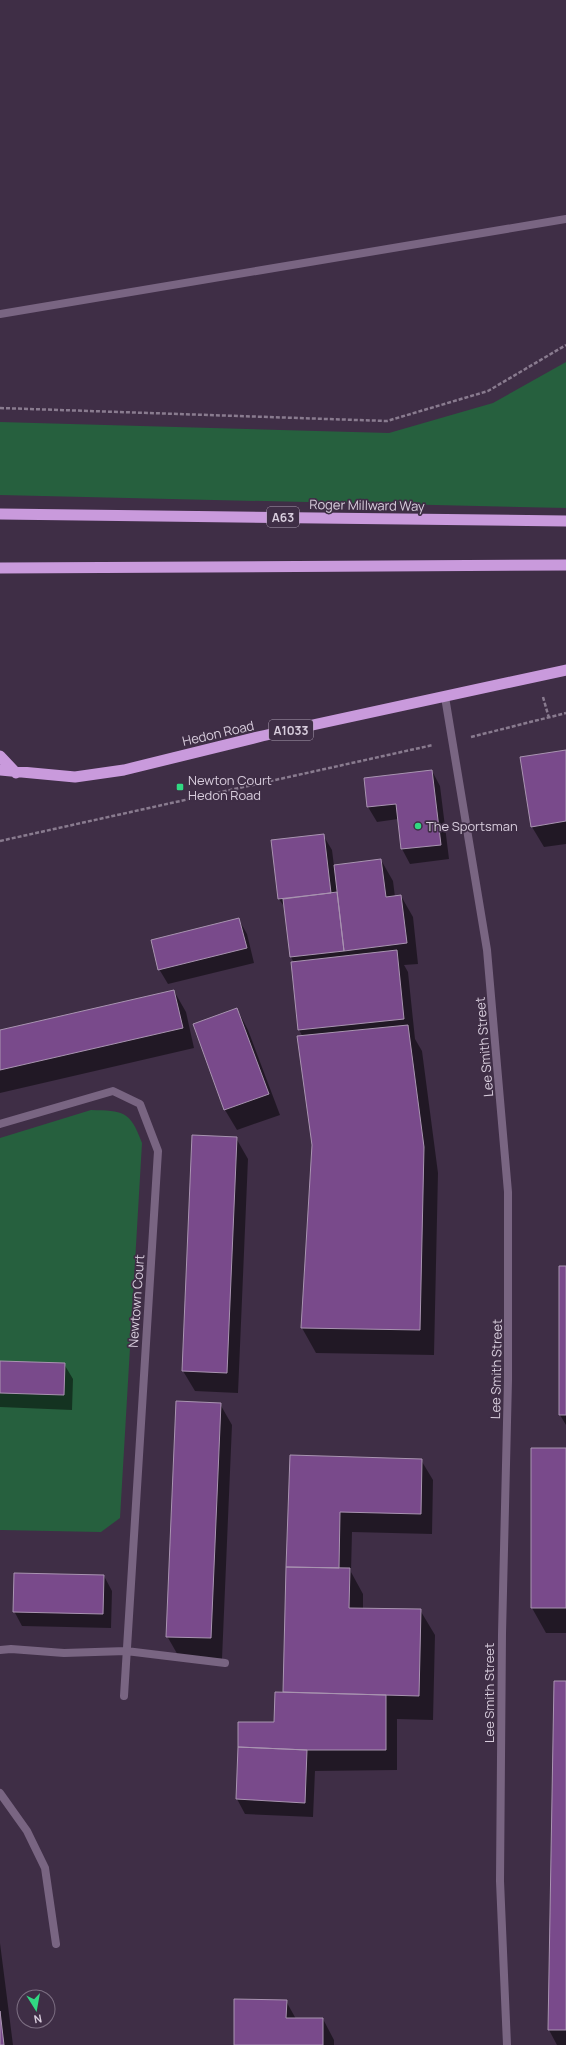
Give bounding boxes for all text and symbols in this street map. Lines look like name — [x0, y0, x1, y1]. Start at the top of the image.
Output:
street label: Roger Millward Way — [309, 495, 425, 515]
road number: A63 — [267, 507, 299, 527]
street label: Hedon Road — [180, 716, 256, 750]
road number: A1033 — [269, 720, 313, 740]
place label: Newton Court Hedon Road — [188, 771, 272, 804]
marker: Newton Court Hedon Road — [175, 782, 185, 792]
place label: The Sportsman — [426, 817, 518, 835]
marker: The Sportsman — [413, 821, 423, 831]
street label: Lee Smith Street — [471, 996, 497, 1098]
street label: Newtown Court — [124, 1254, 148, 1348]
street label: Lee Smith Street — [486, 1319, 506, 1419]
street label: Lee Smith Street — [480, 1643, 498, 1743]
north arrow — [16, 1989, 56, 2029]
text: N — [33, 2011, 43, 2027]

